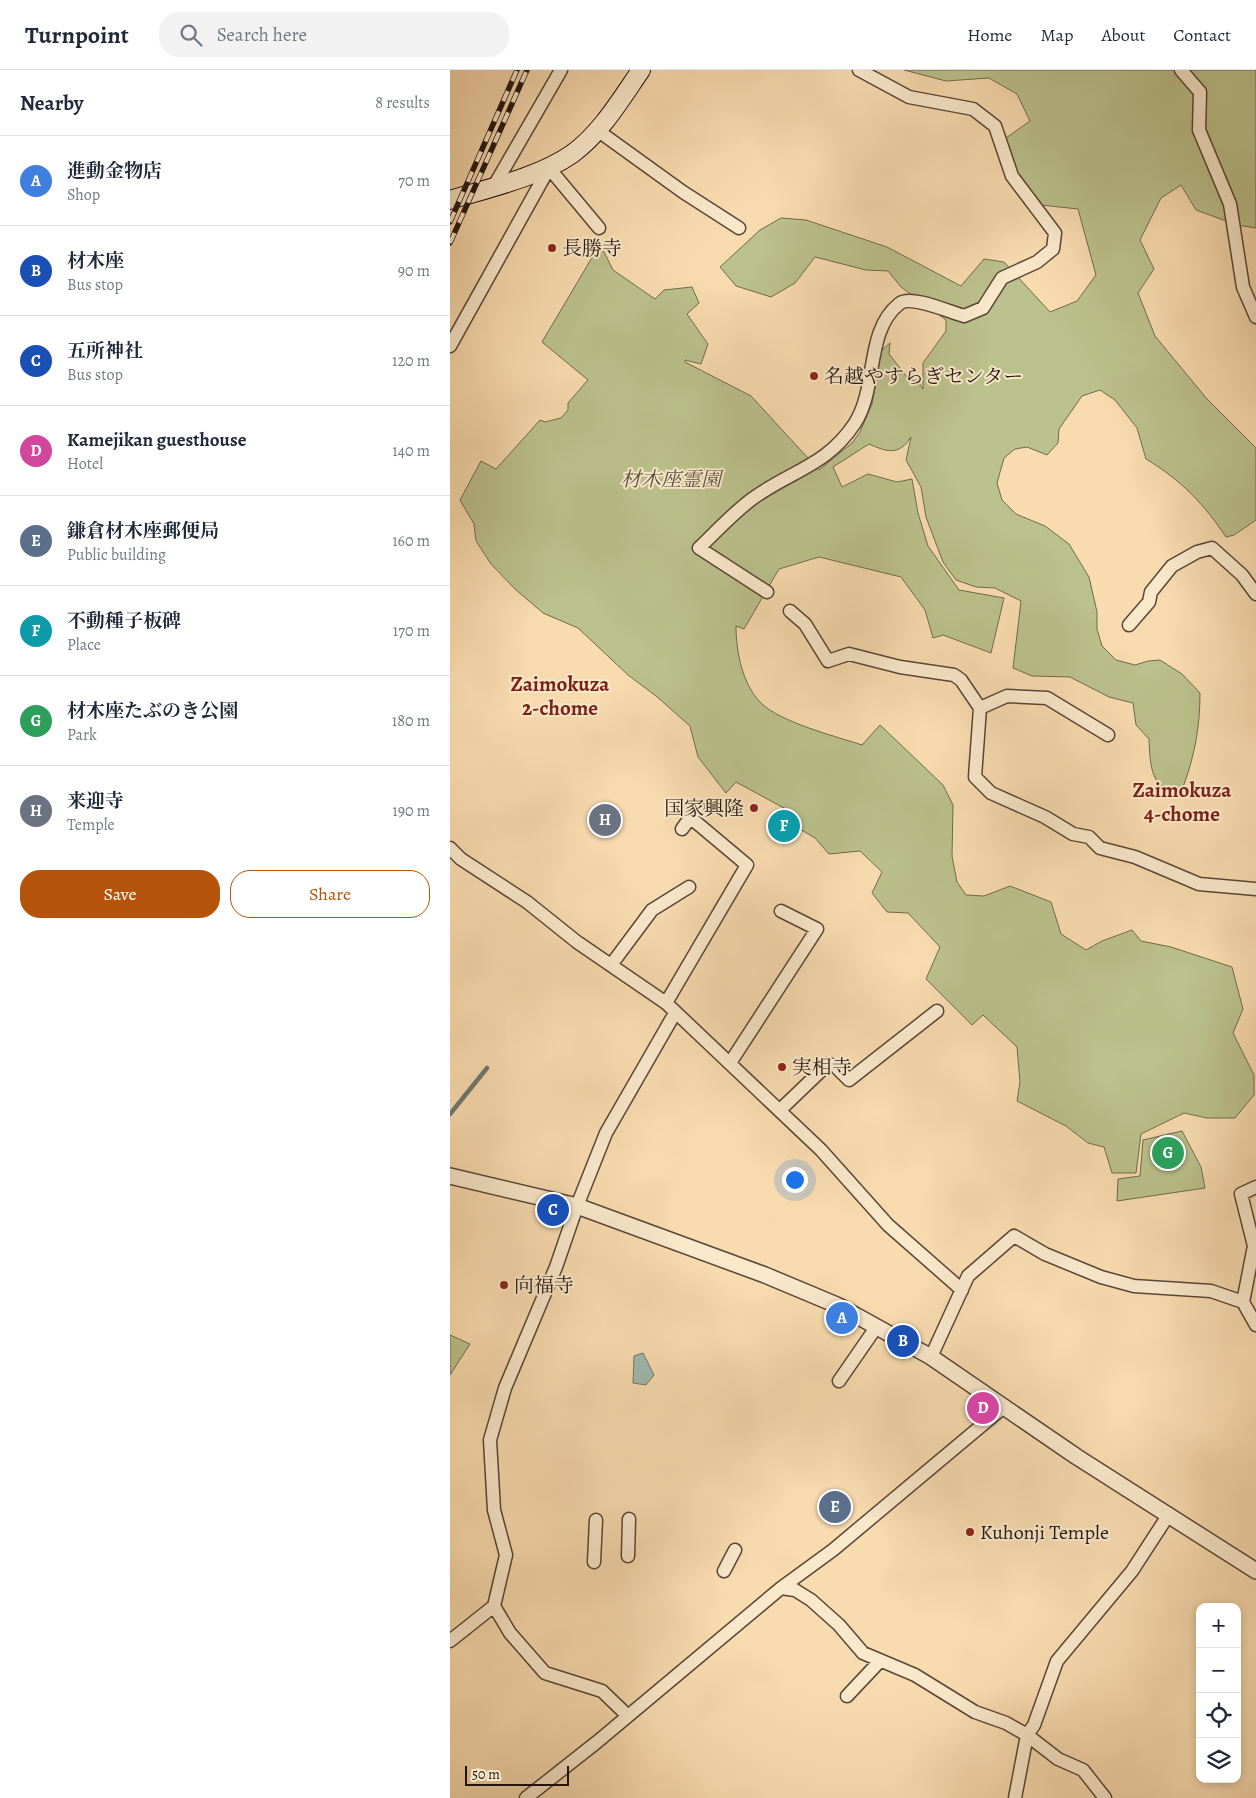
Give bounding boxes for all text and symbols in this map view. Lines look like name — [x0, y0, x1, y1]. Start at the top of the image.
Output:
search box — [159, 12, 509, 57]
text: Turnpoint — [25, 19, 129, 51]
icon: search — [177, 21, 205, 49]
text: Search here — [217, 22, 307, 48]
text: Home — [967, 23, 1012, 47]
text: Map — [1040, 23, 1073, 47]
text: About — [1101, 23, 1145, 47]
text: Contact — [1173, 23, 1231, 47]
text: Nearby — [20, 89, 83, 117]
text: 8 results — [375, 92, 430, 114]
text: 進動金物店 — [67, 158, 162, 184]
text: A — [31, 170, 41, 192]
text: 70 m — [398, 170, 430, 192]
text: Shop — [67, 184, 100, 206]
place label: 長勝寺 — [562, 235, 622, 262]
marker: 長勝寺 — [546, 242, 558, 254]
text: 材木座 — [67, 248, 124, 274]
text: B — [31, 260, 41, 282]
text: 90 m — [398, 260, 430, 282]
text: Bus stop — [67, 274, 123, 296]
text: 五所神社 — [67, 338, 143, 364]
text: C — [31, 350, 41, 372]
text: 120 m — [392, 350, 430, 372]
place label: 名越やすらぎセンター — [824, 363, 1023, 390]
text: Bus stop — [67, 364, 123, 386]
marker: 名越やすらぎセンター — [808, 370, 820, 382]
text: Kamejikan guesthouse — [67, 427, 247, 453]
text: D — [30, 440, 42, 462]
text: 140 m — [392, 440, 430, 462]
text: Hotel — [67, 453, 103, 475]
park label: 材木座霊園 — [621, 466, 724, 493]
text: 鎌倉材木座郵便局 — [67, 518, 219, 544]
text: E — [31, 530, 41, 552]
text: 160 m — [392, 530, 430, 552]
text: Public building — [67, 544, 166, 566]
text: 不動種子板碑 — [67, 608, 181, 634]
text: F — [32, 620, 40, 642]
text: 170 m — [393, 620, 430, 642]
text: Place — [67, 634, 101, 656]
district label: Zaimokuza 2-chome — [511, 670, 610, 722]
text: 材木座たぶのき公園 — [67, 698, 238, 724]
text: G — [31, 710, 41, 732]
text: 180 m — [392, 710, 430, 732]
text: Park — [67, 724, 97, 746]
district label: Zaimokuza 4-chome — [1133, 776, 1232, 828]
text: 来迎寺 — [67, 788, 124, 814]
place label: 国家興隆 — [664, 795, 744, 822]
text: H — [30, 800, 42, 822]
text: 190 m — [392, 800, 430, 822]
pin: H — [589, 801, 621, 839]
marker: 国家興隆 — [748, 802, 760, 814]
pin: F — [768, 807, 800, 845]
text: Temple — [67, 814, 115, 836]
button: Save — [20, 870, 220, 918]
button: Share — [230, 870, 430, 918]
place label: 実相寺 — [792, 1054, 852, 1081]
marker: 実相寺 — [776, 1061, 788, 1073]
pin: G — [1152, 1134, 1184, 1172]
your location — [782, 1167, 808, 1193]
pin: C — [537, 1191, 569, 1229]
place label: 向福寺 — [514, 1272, 574, 1299]
marker: 向福寺 — [498, 1279, 510, 1291]
pin: A — [826, 1299, 858, 1337]
pin: B — [887, 1322, 919, 1360]
pin: D — [967, 1389, 999, 1427]
pin: E — [819, 1488, 851, 1526]
place label: Kuhonji Temple — [980, 1519, 1109, 1546]
marker: Kuhonji Temple — [964, 1526, 976, 1538]
map controls — [1196, 1603, 1241, 1783]
button: + — [1196, 1603, 1241, 1648]
button: − — [1196, 1648, 1241, 1693]
button: locate — [1196, 1693, 1241, 1738]
button: layers — [1196, 1738, 1241, 1783]
scale bar — [465, 1763, 569, 1786]
text: 50 m — [472, 1765, 500, 1784]

